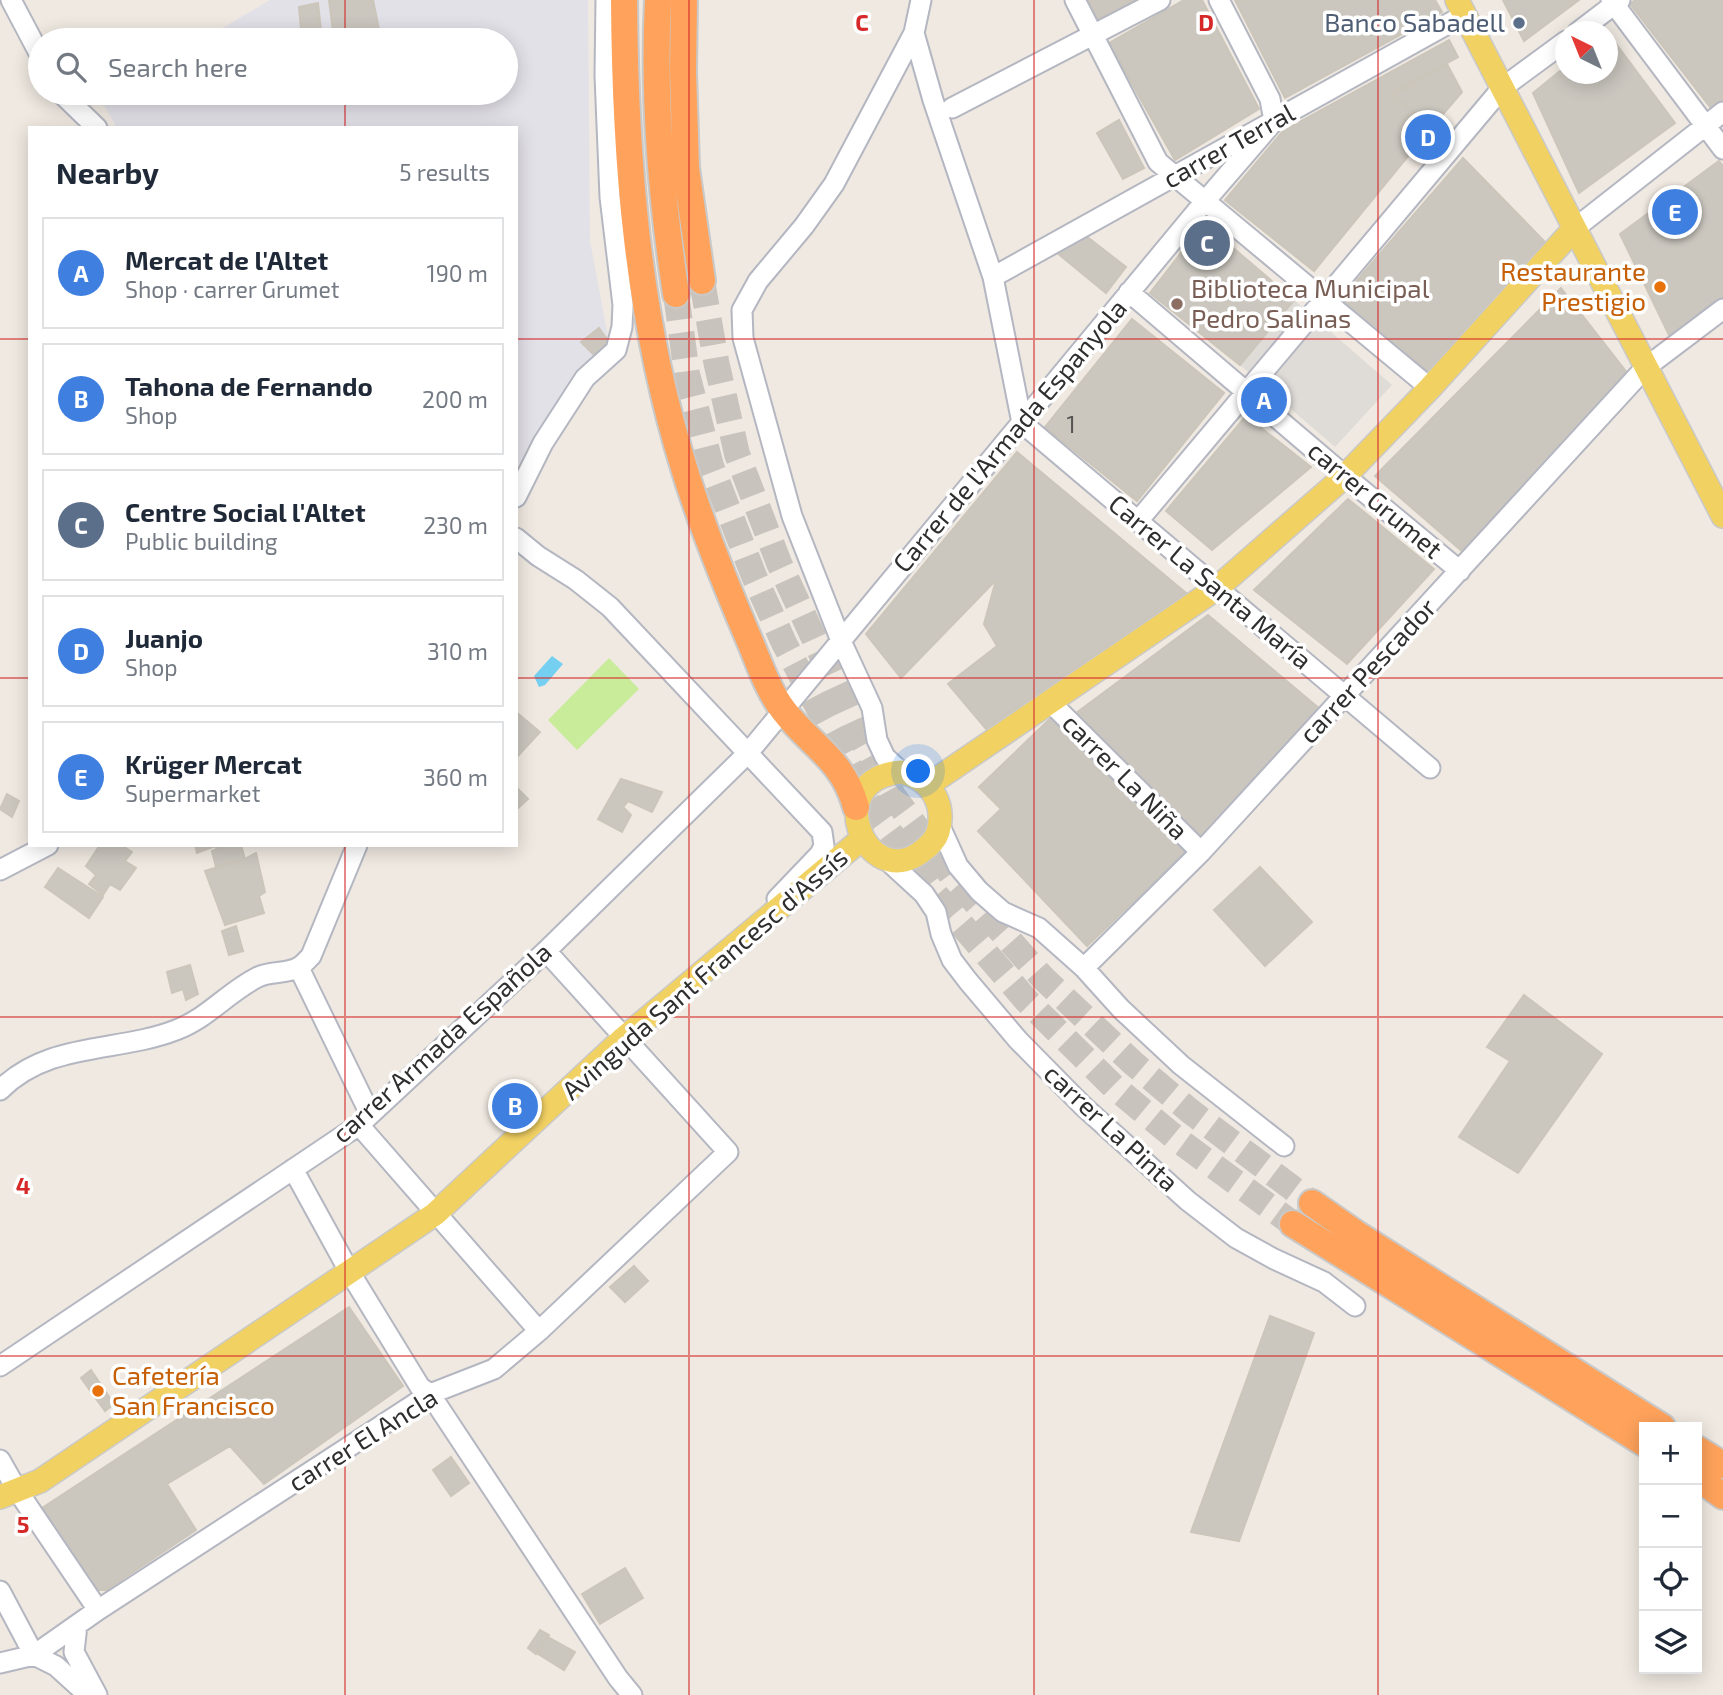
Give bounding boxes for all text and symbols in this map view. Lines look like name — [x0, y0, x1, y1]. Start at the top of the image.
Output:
place label: Banco Sabadell — [1324, 6, 1505, 37]
text: C — [855, 8, 869, 36]
text: D — [1198, 8, 1214, 36]
marker: Banco Sabadell — [1511, 15, 1527, 31]
north arrow — [1555, 21, 1618, 84]
search box — [28, 28, 518, 105]
icon: search — [52, 48, 90, 86]
text: Search here — [108, 51, 248, 82]
street label: carrer Terral — [1157, 96, 1300, 194]
pin: D — [1405, 111, 1451, 163]
text: Nearby — [56, 154, 159, 190]
text: 5 results — [399, 158, 490, 186]
pin: E — [1652, 186, 1698, 238]
pin: C — [1184, 217, 1230, 269]
text: Mercat de l'Altet — [125, 244, 328, 275]
place label: Restaurante Prestigio — [1500, 255, 1646, 316]
text: A — [73, 259, 89, 287]
text: 190 m — [427, 259, 488, 287]
place label: Biblioteca Municipal Pedro Salinas — [1191, 272, 1430, 333]
text: Shop · carrer Grumet — [125, 275, 340, 303]
marker: Restaurante Prestigio — [1652, 279, 1668, 295]
street label: Carrer de l'Armada Espanyola — [886, 292, 1132, 578]
marker: Biblioteca Municipal Pedro Salinas — [1169, 296, 1185, 312]
text: Tahona de Fernando — [125, 370, 373, 401]
pin: A — [1241, 374, 1287, 426]
text: B — [74, 385, 88, 413]
text: 200 m — [422, 385, 488, 413]
text: Shop — [125, 401, 178, 429]
house number: 1 — [1066, 410, 1076, 438]
street label: carrer Grumet — [1303, 434, 1449, 564]
street label: Carrer La Santa María — [1103, 487, 1319, 675]
text: Centre Social l'Altet — [125, 496, 366, 527]
text: C — [74, 511, 88, 539]
text: 230 m — [423, 511, 488, 539]
text: Public building — [125, 527, 278, 555]
street label: carrer Pescador — [1292, 591, 1442, 749]
text: Juanjo — [125, 622, 203, 653]
text: D — [73, 637, 89, 665]
text: 310 m — [427, 637, 488, 665]
text: Shop — [125, 653, 178, 681]
street label: carrer La Niña — [1057, 707, 1195, 845]
text: Krüger Mercat — [125, 748, 302, 779]
your location — [901, 754, 935, 788]
text: E — [74, 763, 88, 791]
text: 360 m — [423, 763, 488, 791]
text: Supermarket — [125, 779, 260, 807]
street label: Avinguda Sant Francesc d'Assís — [555, 840, 853, 1105]
street label: carrer Armada Española — [325, 935, 557, 1148]
street label: carrer La Pinta — [1039, 1057, 1185, 1197]
pin: B — [492, 1080, 538, 1132]
text: 4 — [16, 1171, 30, 1199]
place label: Cafetería San Francisco — [112, 1359, 275, 1420]
street label: carrer El Ancla — [282, 1381, 442, 1497]
marker: Cafetería San Francisco — [90, 1383, 106, 1399]
map controls — [1639, 1422, 1702, 1674]
button: + — [1639, 1422, 1702, 1485]
button: − — [1639, 1485, 1702, 1548]
text: 5 — [17, 1510, 29, 1538]
button: locate — [1639, 1548, 1702, 1611]
button: layers — [1639, 1611, 1702, 1674]

